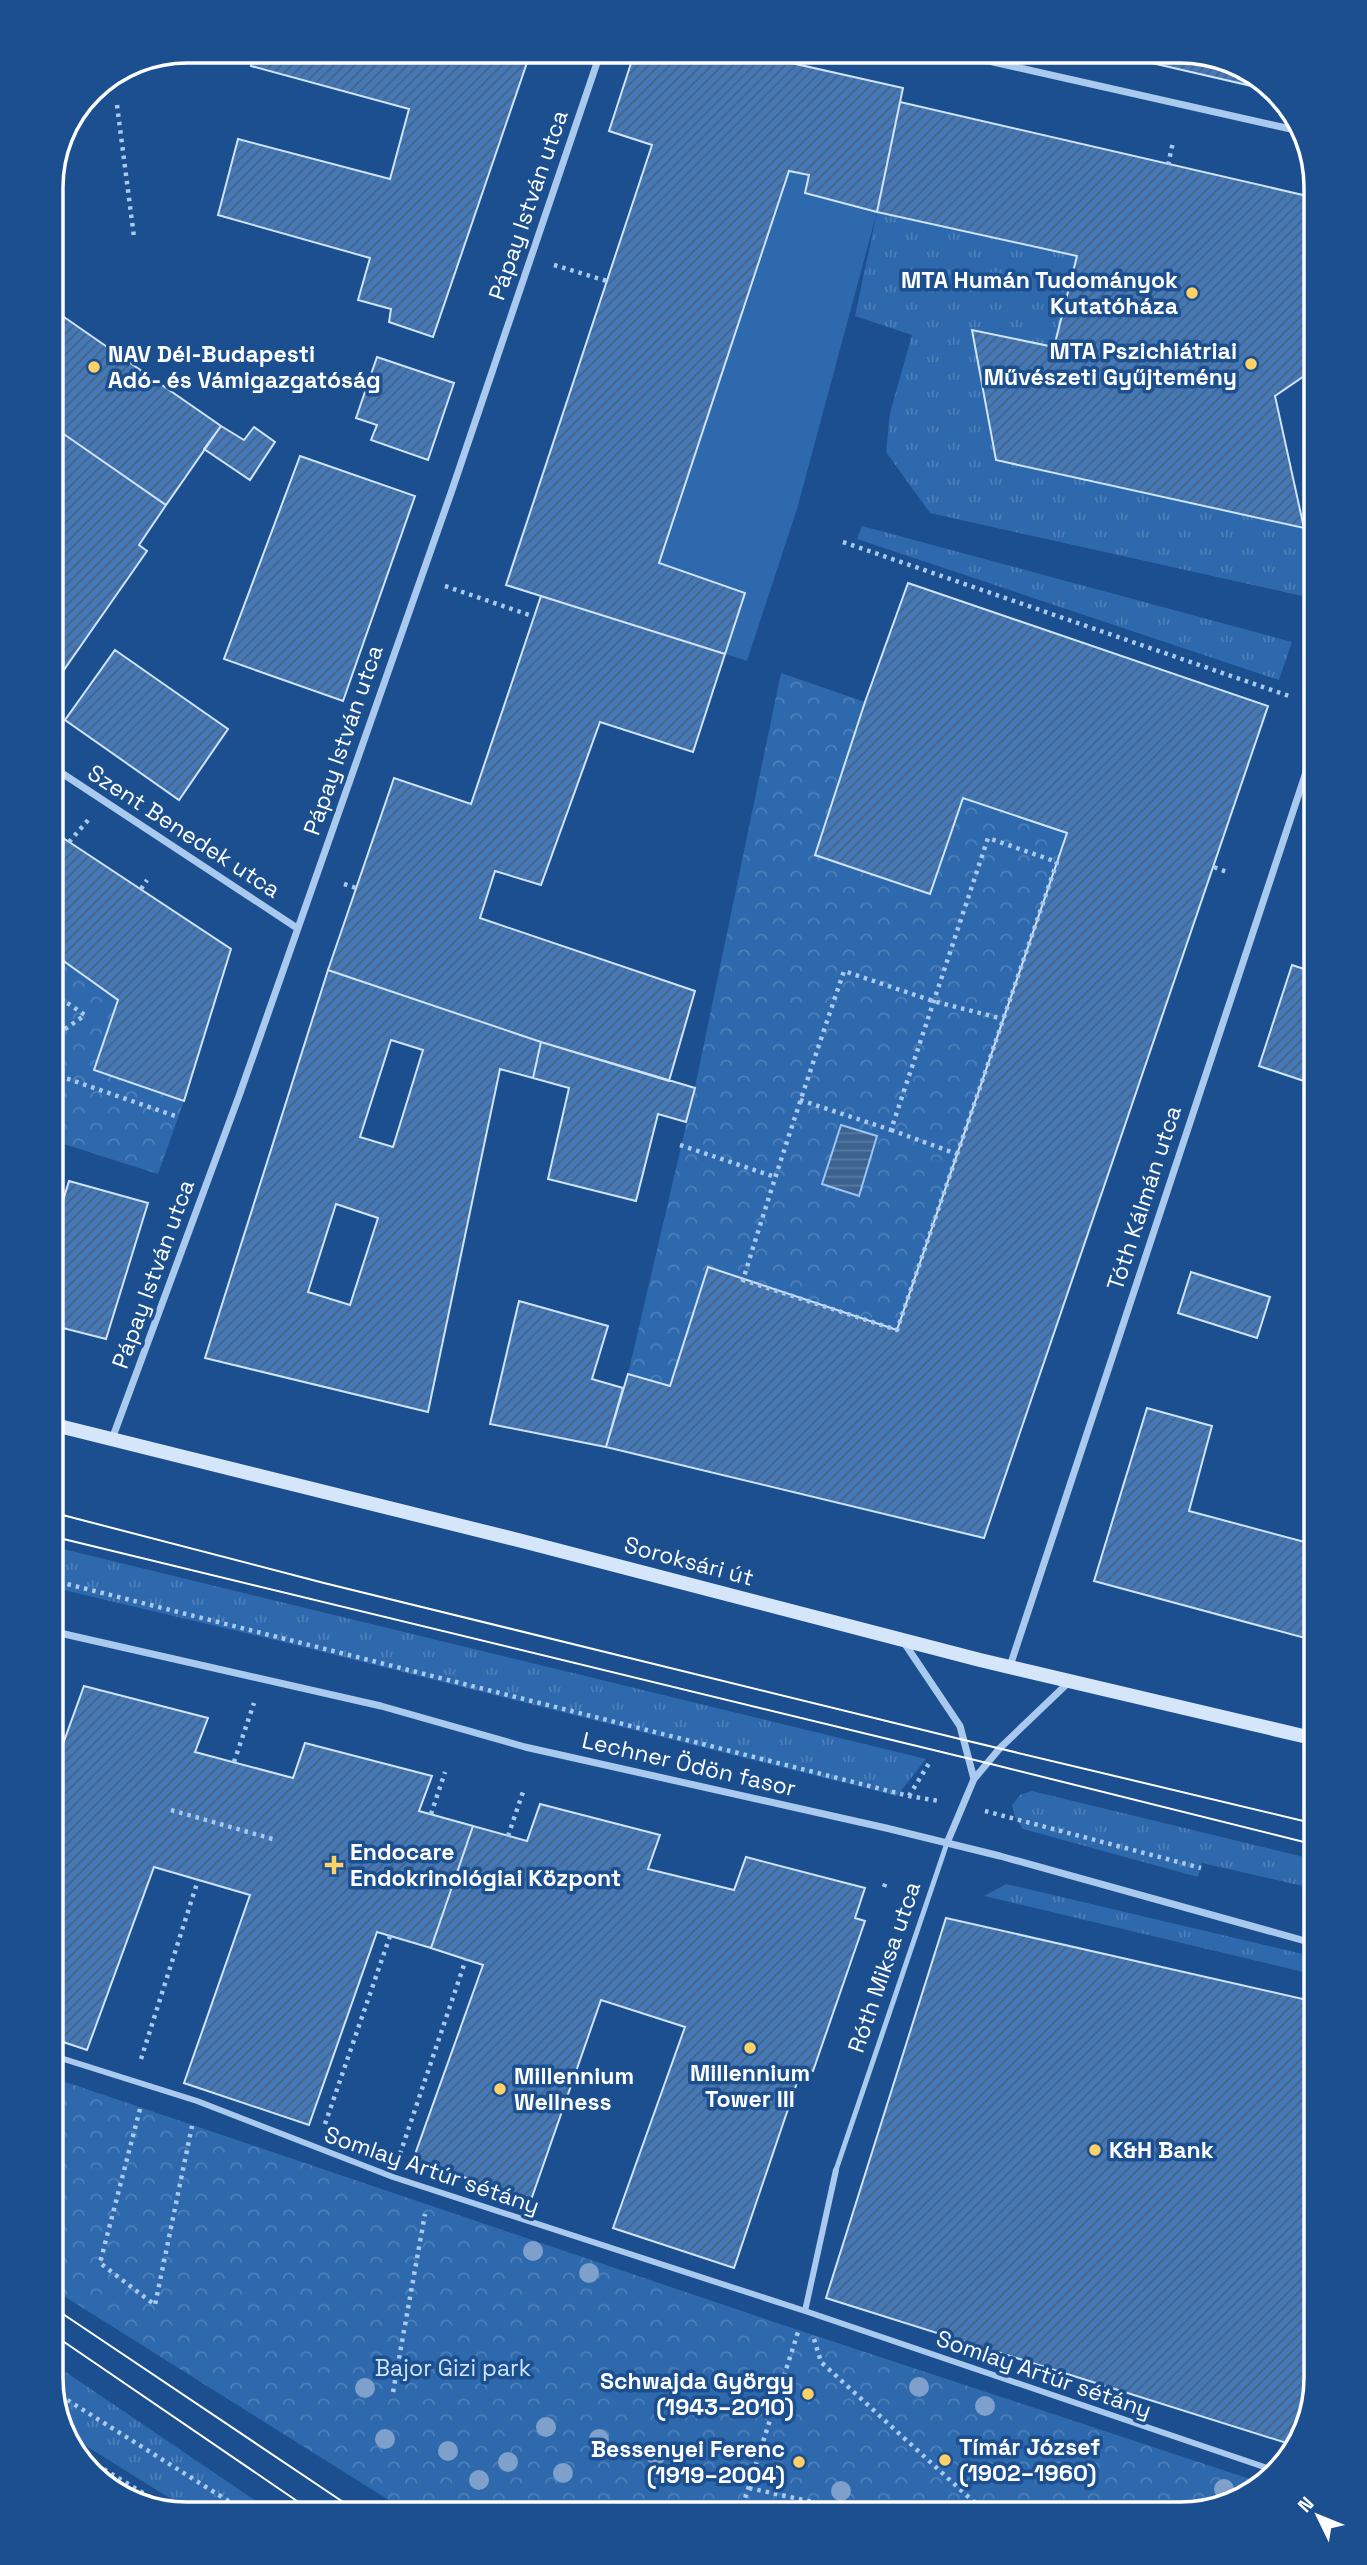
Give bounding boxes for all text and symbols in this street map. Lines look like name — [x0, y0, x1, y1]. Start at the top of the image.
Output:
street label: Pápay István utca — [481, 106, 575, 304]
place label: MTA Humán Tudományok Kutatóháza — [901, 265, 1178, 321]
marker: MTA Humán Tudományok Kutatóháza — [1184, 285, 1200, 301]
place label: MTA Pszichiátriai Művészeti Gyűjtemény — [984, 336, 1237, 392]
place label: NAV Dél-Budapesti Adó- és Vámigazgatóság — [108, 339, 381, 395]
marker: MTA Pszichiátriai Művészeti Gyűjtemény — [1243, 356, 1259, 372]
marker: NAV Dél-Budapesti Adó- és Vámigazgatóság — [86, 359, 102, 375]
street label: Pápay István utca — [296, 641, 390, 839]
street label: Szent Benedek utca — [82, 757, 286, 905]
street label: Tóth Kálmán utca — [1100, 1102, 1188, 1294]
street label: Pápay István utca — [105, 1175, 201, 1373]
street label: Soroksári út — [621, 1529, 757, 1593]
street label: Lechner Ödön fasor — [579, 1725, 799, 1803]
place label: Endocare Endokrinológiai Központ — [350, 1837, 621, 1893]
marker: Endocare Endokrinológiai Központ — [324, 1855, 344, 1875]
street label: Róth Miksa utca — [841, 1878, 927, 2056]
marker: Millennium Tower III — [742, 2040, 758, 2056]
place label: Millennium Tower III — [690, 2058, 810, 2114]
place label: Millennium Wellness — [514, 2061, 634, 2117]
marker: Millennium Wellness — [492, 2081, 508, 2097]
street label: Somlay Artúr sétány — [320, 2119, 544, 2221]
place label: K&H Bank — [1109, 2135, 1214, 2165]
marker: K&H Bank — [1087, 2142, 1103, 2158]
street label: Somlay Artúr sétány — [932, 2323, 1156, 2425]
park label: Bajor Gizi park — [375, 2353, 531, 2383]
place label: Schwajda György (1943–2010) — [600, 2366, 794, 2422]
marker: Schwajda György (1943–2010) — [800, 2386, 816, 2402]
place label: Tímár József (1902–1960) — [959, 2432, 1100, 2488]
place label: Bessenyei Ferenc (1919–2004) — [591, 2434, 785, 2490]
marker: Tímár József (1902–1960) — [937, 2452, 953, 2468]
marker: Bessenyei Ferenc (1919–2004) — [791, 2454, 807, 2470]
north arrow — [1283, 2481, 1353, 2551]
text: N — [1292, 2492, 1319, 2518]

